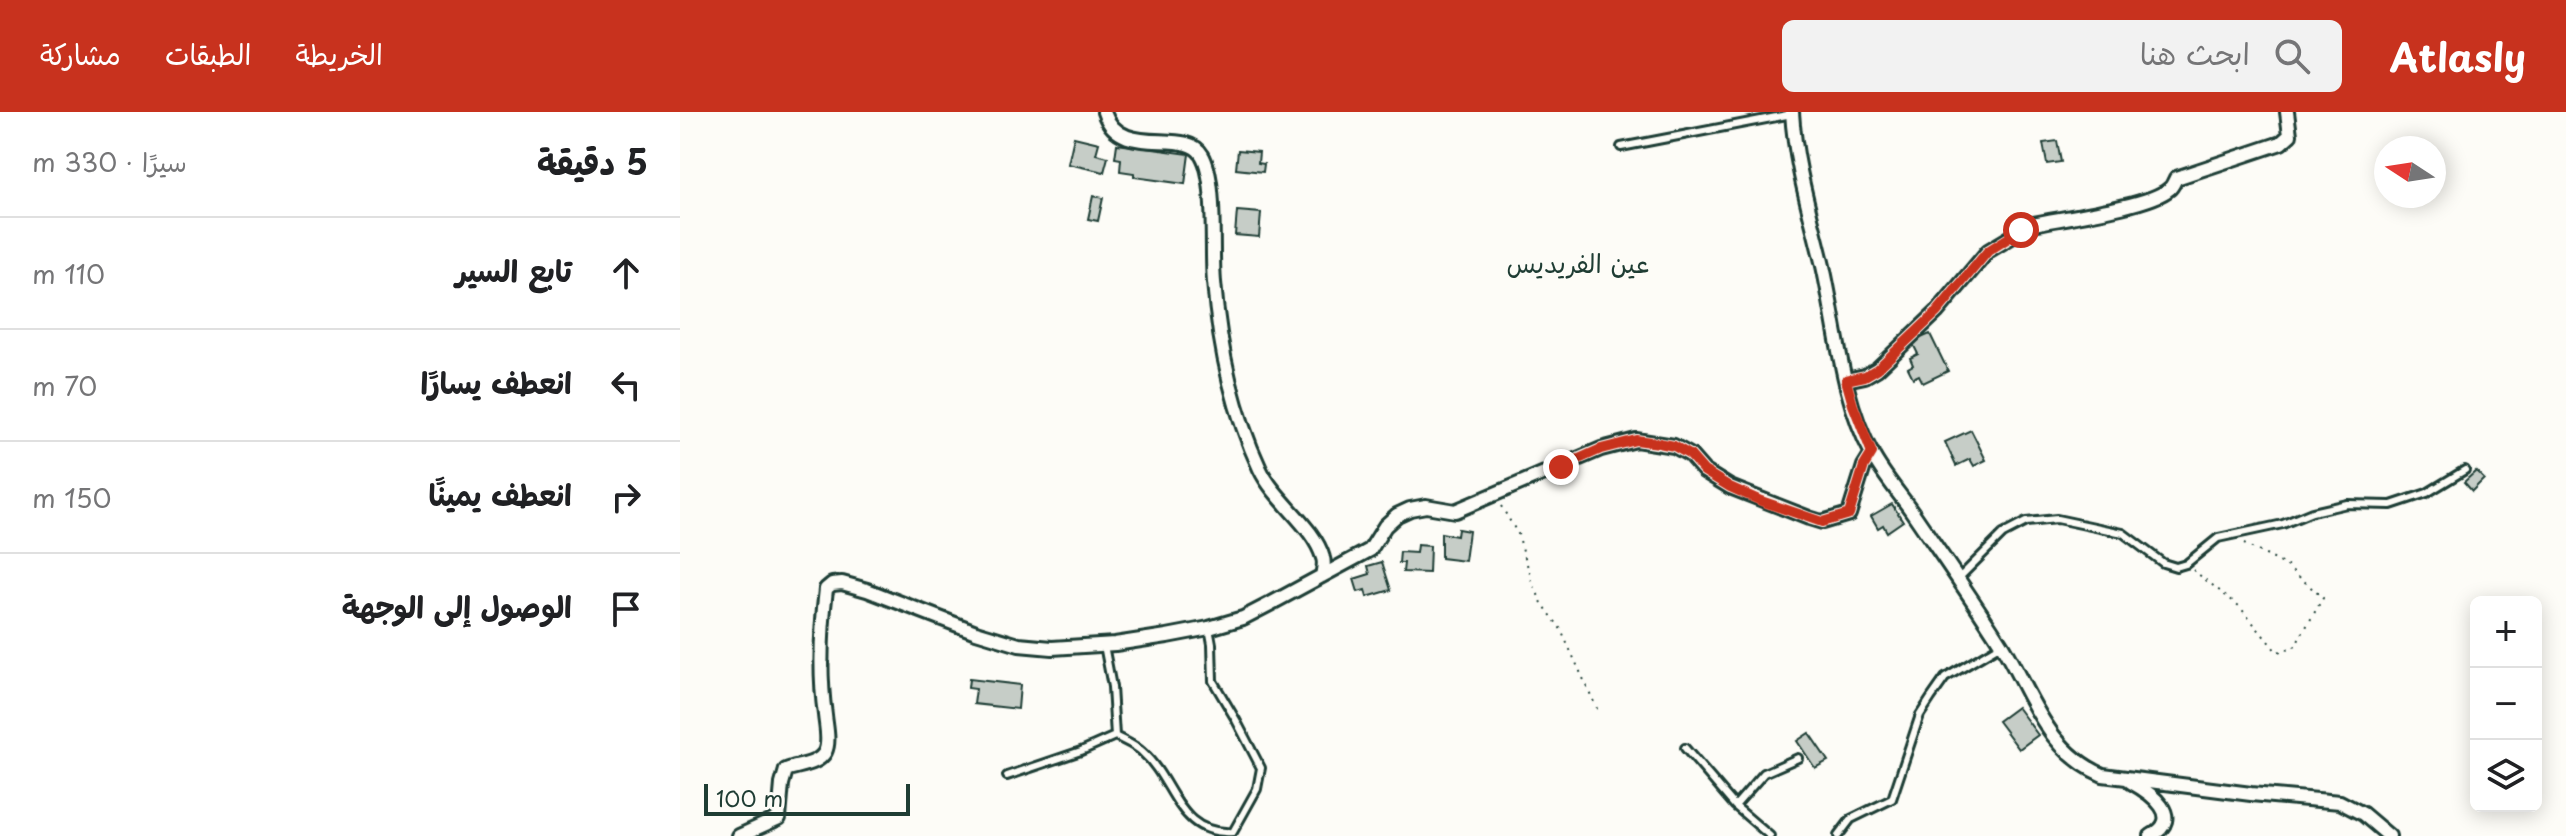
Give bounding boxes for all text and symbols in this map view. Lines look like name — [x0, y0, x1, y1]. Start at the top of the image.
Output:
search box — [1782, 20, 2342, 92]
text: Atlasly — [2390, 28, 2526, 85]
text: ابحث هنا — [2140, 30, 2250, 75]
text: مشاركة — [40, 32, 121, 75]
text: الطبقات — [165, 32, 251, 75]
text: الخريطة — [295, 32, 383, 75]
icon: search — [2270, 34, 2314, 78]
text: 5 دقيقة — [537, 135, 648, 187]
north arrow — [2374, 136, 2446, 208]
text: سيرًا · 330 m — [32, 142, 187, 181]
route start — [2003, 212, 2039, 248]
district label: عين الفريديس — [1507, 243, 1649, 282]
text: تابع السير — [455, 247, 572, 292]
icon: ahead — [604, 251, 648, 295]
text: 110 m — [32, 254, 105, 293]
text: انعطف يسارًا — [421, 359, 572, 404]
icon: left — [604, 363, 648, 407]
text: 70 m — [32, 366, 97, 405]
route end — [1543, 449, 1579, 485]
text: انعطف يمينًا — [428, 471, 572, 516]
icon: right — [604, 475, 648, 519]
text: 150 m — [32, 478, 111, 517]
text: الوصول إلى الوجهة — [342, 583, 572, 628]
icon: arrive — [604, 587, 648, 631]
map controls — [2470, 596, 2542, 812]
button: + — [2470, 596, 2542, 668]
button: − — [2470, 668, 2542, 740]
button: layers — [2470, 740, 2542, 812]
scale bar — [704, 780, 910, 816]
text: 100 m — [716, 781, 783, 814]

